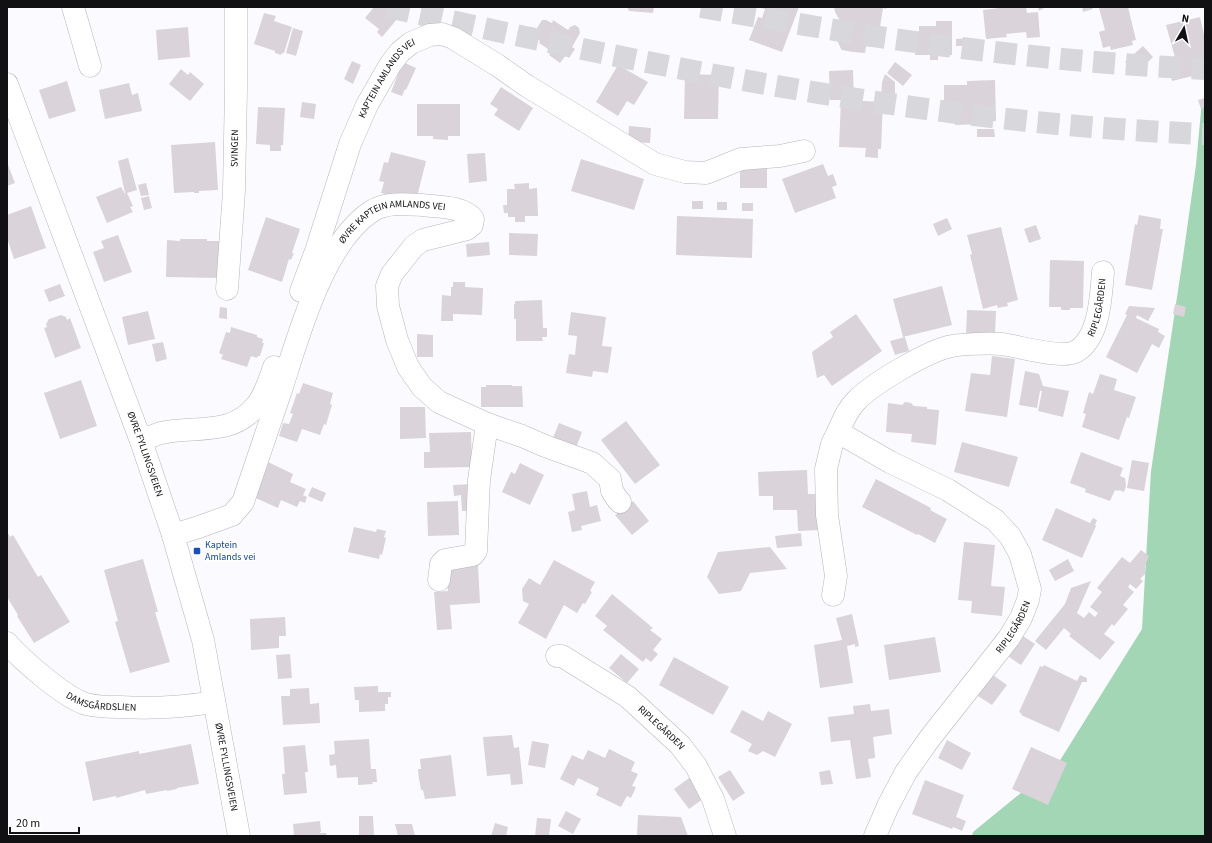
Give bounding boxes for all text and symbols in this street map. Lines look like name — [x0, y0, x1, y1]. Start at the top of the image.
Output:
north arrow — [1164, 8, 1204, 48]
text: N — [1181, 11, 1190, 27]
street label: KAPTEIN AMLANDS VEI — [355, 35, 417, 120]
street label: SVINGEN — [227, 129, 242, 167]
street label: ØVRE KAPTEIN AMLANDS VEI — [335, 197, 446, 247]
street label: RIPLEGÅRDEN — [1084, 278, 1109, 339]
street label: ØVRE FYLLINGSVEIEN — [124, 409, 166, 499]
place label: Kaptein Amlands vei — [205, 538, 256, 564]
marker: Kaptein Amlands vei — [192, 546, 202, 556]
street label: RIPLEGÅRDEN — [992, 599, 1034, 656]
street label: DAMSGÅRDSLIEN — [63, 688, 137, 715]
street label: RIPLEGÅRDEN — [635, 702, 688, 753]
street label: ØVRE FYLLINGSVEIEN — [211, 722, 241, 812]
scale bar — [10, 809, 79, 835]
text: 20 m — [16, 815, 40, 832]

